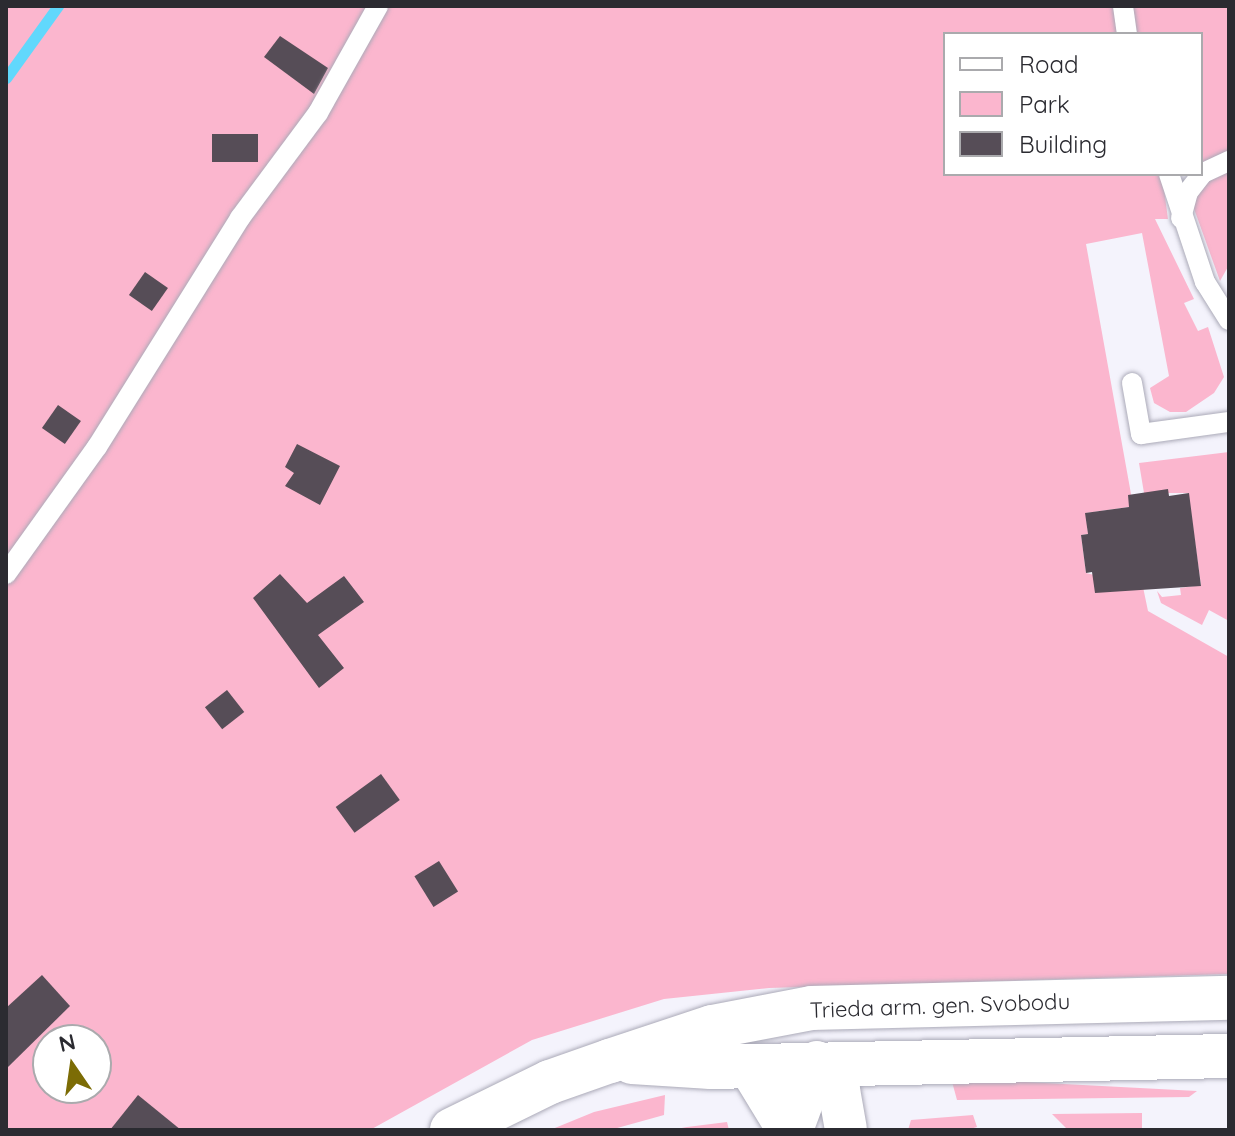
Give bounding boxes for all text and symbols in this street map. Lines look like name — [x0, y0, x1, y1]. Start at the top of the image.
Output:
legend — [943, 32, 1203, 176]
text: Road — [1019, 49, 1079, 79]
text: Park — [1019, 89, 1070, 119]
text: Building — [1019, 129, 1107, 159]
street label: Trieda arm. gen. Svobodu — [809, 988, 1071, 1024]
north arrow — [32, 1024, 112, 1104]
text: N — [56, 1027, 78, 1058]

